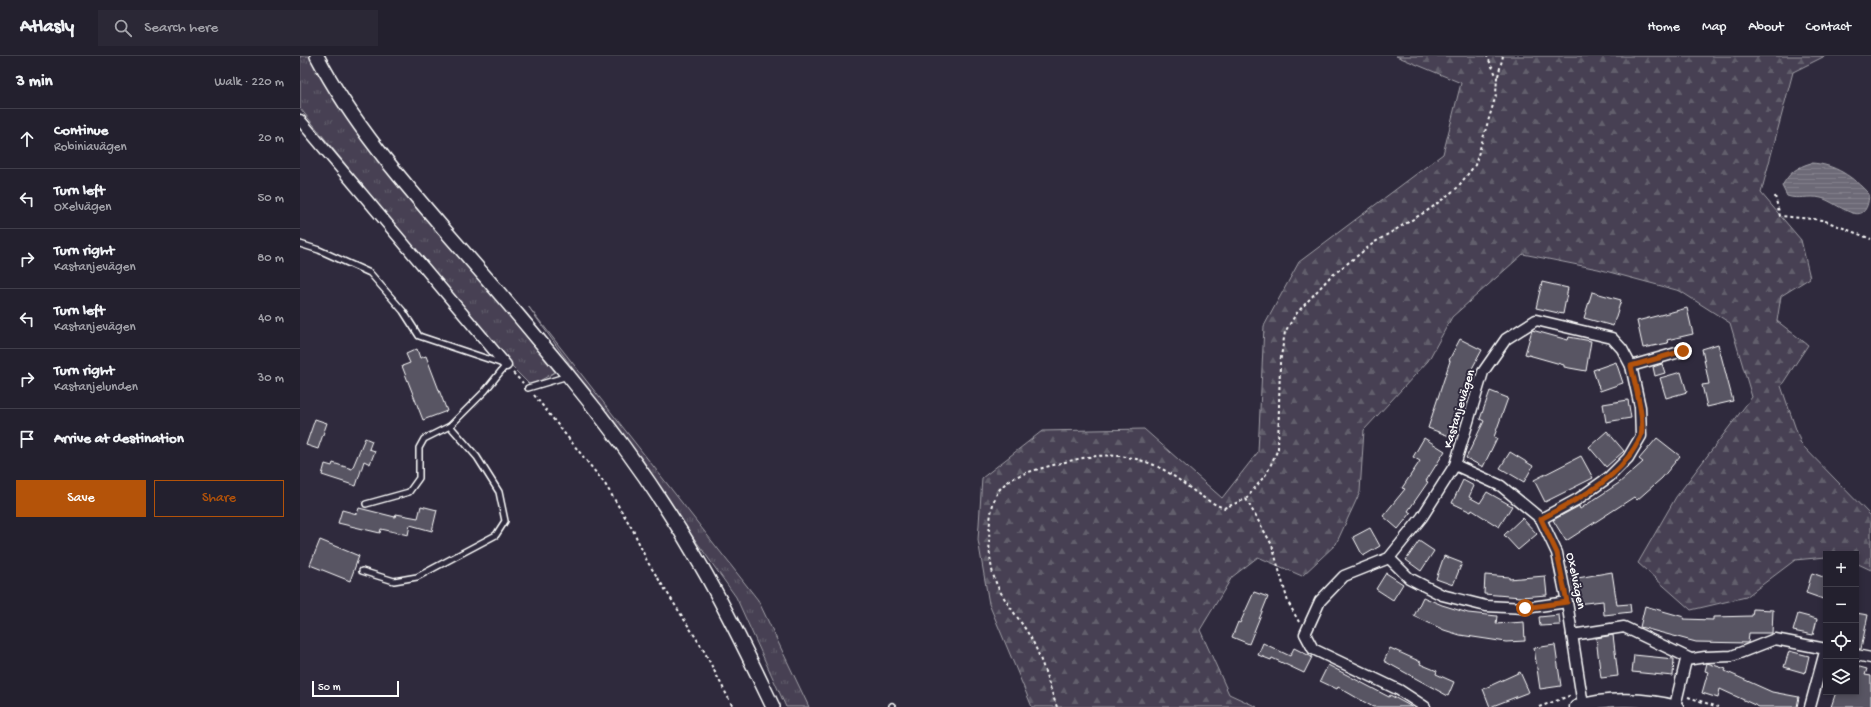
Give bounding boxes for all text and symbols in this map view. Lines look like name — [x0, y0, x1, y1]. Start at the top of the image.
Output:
search box — [98, 10, 378, 46]
text: Atlasly — [20, 16, 74, 39]
icon: search — [112, 17, 134, 39]
text: Search here — [144, 19, 218, 37]
text: Home — [1648, 19, 1680, 36]
text: Map — [1702, 19, 1726, 36]
text: About — [1748, 19, 1784, 36]
text: Contact — [1806, 19, 1851, 36]
text: 3 min — [16, 72, 53, 92]
text: Walk · 220 m — [214, 75, 284, 90]
text: Continue — [54, 122, 108, 140]
icon: ahead — [16, 128, 38, 150]
text: 20 m — [258, 131, 284, 146]
text: Robiniavägen — [54, 140, 127, 155]
text: Turn left — [54, 182, 105, 200]
icon: left — [16, 188, 38, 210]
text: 50 m — [257, 191, 284, 206]
text: Oxelvägen — [54, 200, 111, 215]
text: Turn right — [54, 242, 114, 260]
icon: right — [16, 248, 38, 270]
text: 80 m — [257, 251, 284, 266]
text: Kastanjevägen — [54, 260, 136, 275]
text: Turn left — [54, 302, 105, 320]
icon: left — [16, 308, 38, 330]
text: 40 m — [258, 311, 284, 326]
text: Kastanjevägen — [54, 320, 136, 335]
route end — [1674, 342, 1692, 360]
text: Turn right — [54, 362, 114, 380]
street label: Kastanjevägen — [1441, 367, 1479, 450]
icon: right — [16, 368, 38, 390]
text: 30 m — [258, 371, 284, 386]
text: Kastanjelunden — [54, 380, 138, 395]
icon: arrive — [16, 428, 38, 450]
text: Arrive at destination — [54, 430, 184, 448]
button: Save — [16, 480, 146, 517]
button: Share — [154, 480, 284, 517]
street label: Oxelvägen — [1562, 551, 1588, 611]
map controls — [1823, 551, 1859, 695]
button: + — [1823, 551, 1859, 587]
button: − — [1823, 587, 1859, 623]
route start — [1516, 599, 1534, 617]
button: locate — [1823, 623, 1859, 659]
button: layers — [1823, 659, 1859, 695]
scale bar — [312, 679, 399, 698]
text: 50 m — [318, 682, 340, 694]

